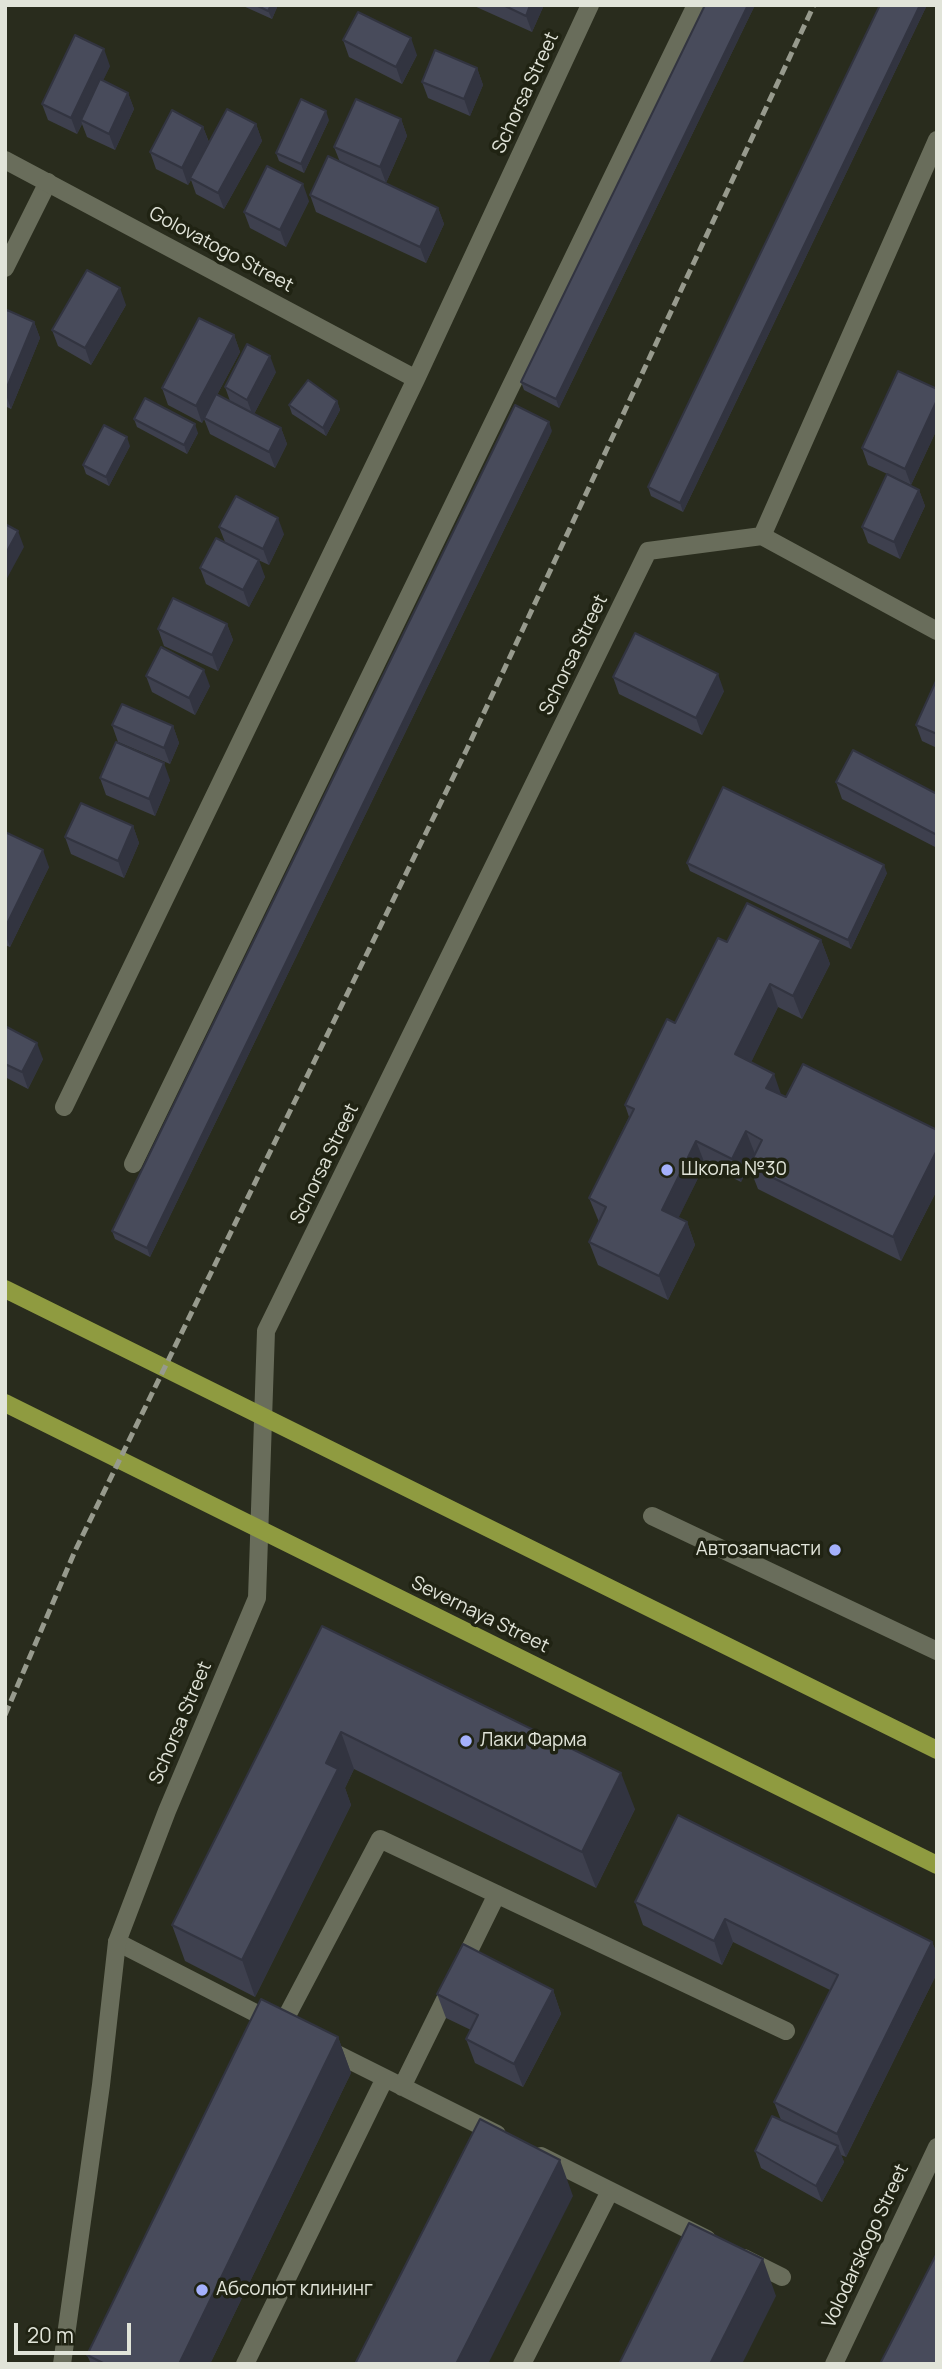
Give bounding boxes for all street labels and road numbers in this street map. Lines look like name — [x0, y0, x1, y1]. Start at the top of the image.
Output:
street label: Schorsa Street — [488, 29, 564, 157]
street label: Golovatogo Street — [145, 202, 297, 298]
street label: Schorsa Street — [535, 591, 613, 719]
street label: Schorsa Street — [286, 1100, 364, 1228]
street label: Severnaya Street — [407, 1572, 553, 1658]
street label: Schorsa Street — [145, 1658, 217, 1788]
street label: Volodarskogo Street — [818, 2160, 914, 2332]

